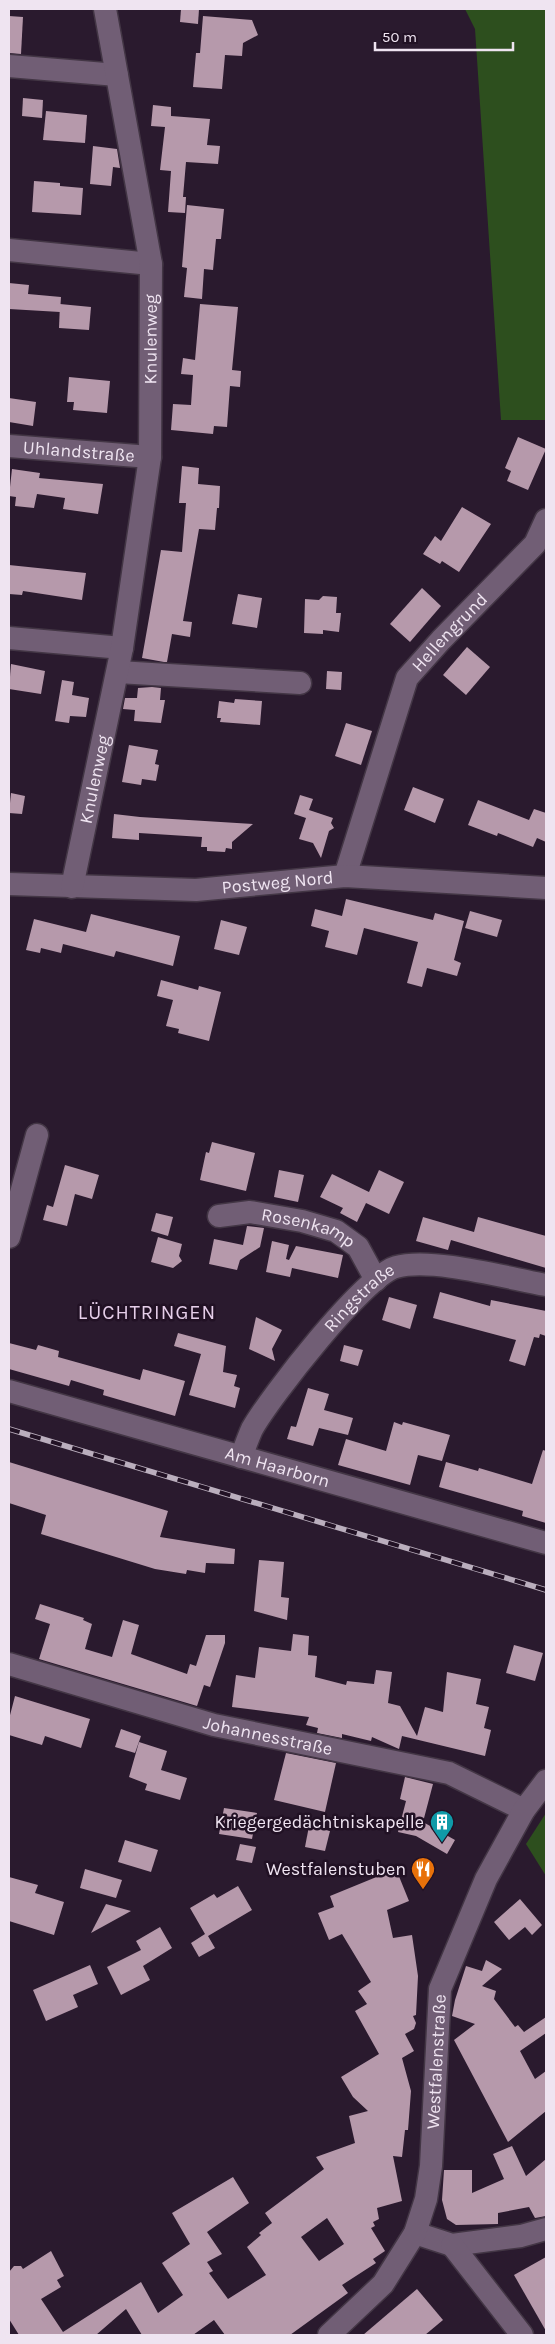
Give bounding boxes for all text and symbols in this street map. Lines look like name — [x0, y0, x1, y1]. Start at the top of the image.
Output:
scale bar — [375, 20, 512, 52]
text: 50 m — [382, 28, 417, 46]
street label: Knulenweg — [139, 294, 162, 384]
street label: Uhlandstraße — [22, 436, 136, 467]
street label: Hellengrund — [407, 588, 492, 676]
street label: Knulenweg — [75, 733, 115, 826]
street label: Postweg Nord — [221, 866, 334, 899]
street label: Rosenkamp — [260, 1203, 360, 1253]
street label: Ringstraße — [319, 1258, 398, 1337]
district label: LÜCHTRINGEN — [78, 1301, 216, 1324]
street label: Am Haarborn — [223, 1442, 332, 1492]
street label: Johannesstraße — [201, 1711, 335, 1760]
building icon: Kriegergedächtniskapelle — [429, 1809, 455, 1843]
place label: Kriegergedächtniskapelle — [215, 1811, 424, 1833]
restaurant icon: Westfalenstuben — [410, 1856, 436, 1890]
place label: Westfalenstuben — [266, 1858, 406, 1880]
street label: Westfalenstraße — [422, 1994, 451, 2130]

